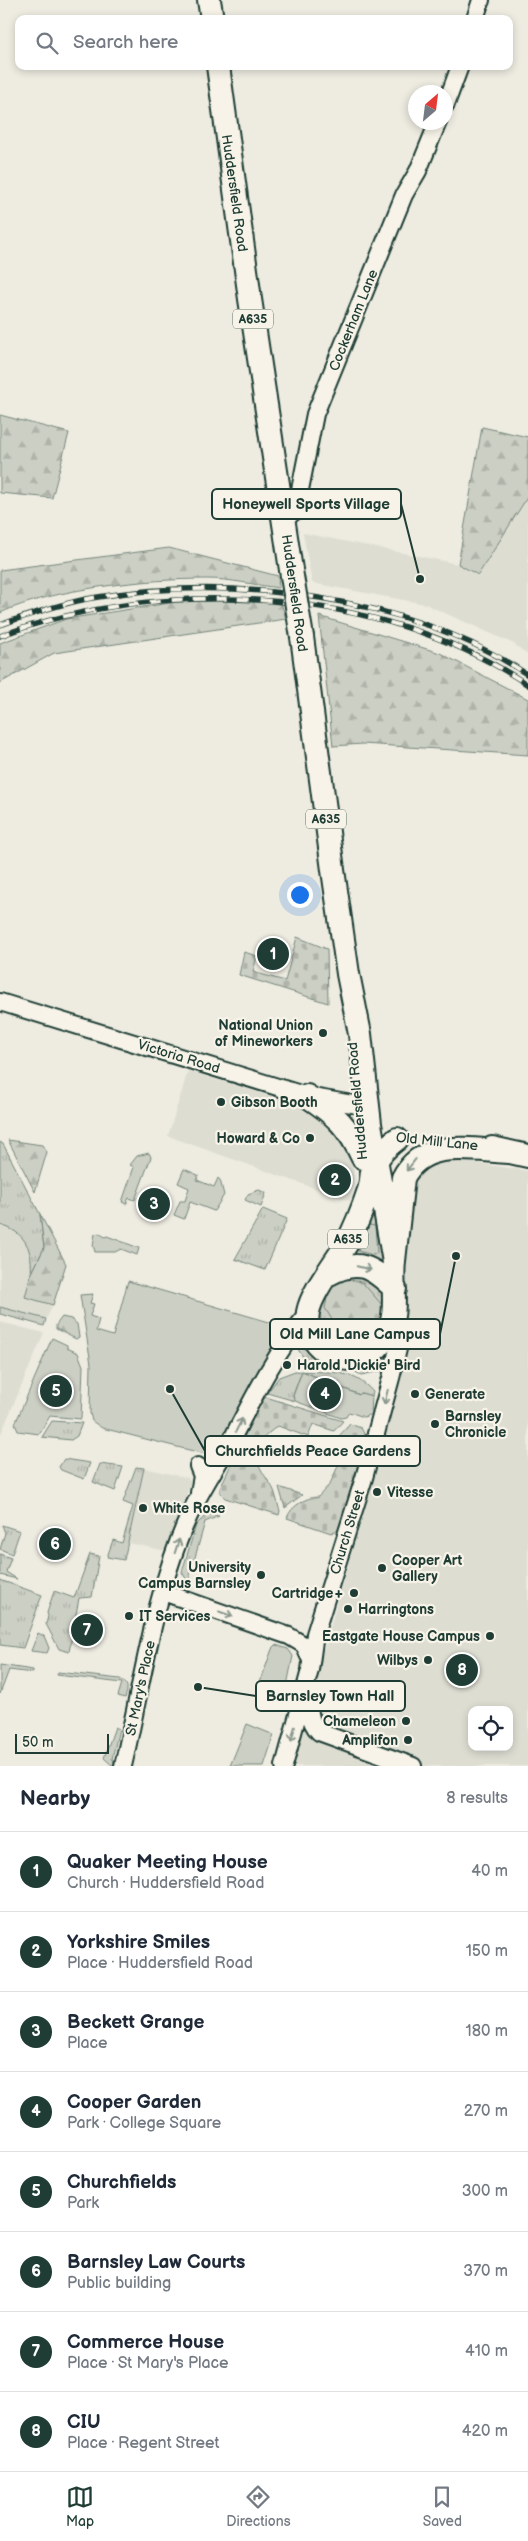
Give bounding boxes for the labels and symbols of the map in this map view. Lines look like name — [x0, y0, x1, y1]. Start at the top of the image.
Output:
north arrow — [408, 85, 453, 130]
street label: Huddersfield Road — [218, 133, 251, 253]
street label: Cockerham Lane — [325, 267, 382, 373]
road number: A635 — [233, 310, 273, 328]
callout: Honeywell Sports Village — [212, 489, 401, 519]
text: Honeywell Sports Village — [222, 495, 390, 514]
street label: Huddersfield Road — [278, 533, 311, 653]
road number: A635 — [306, 810, 346, 829]
your location — [287, 882, 313, 908]
pin: 1 — [257, 935, 289, 973]
place label: National Union of Mineworkers — [215, 1017, 313, 1050]
marker: National Union of Mineworkers — [317, 1027, 329, 1039]
street label: Victoria Road — [136, 1036, 222, 1077]
street label: Huddersfield Road — [344, 1041, 371, 1161]
place label: Gibson Booth — [231, 1094, 318, 1111]
marker: Gibson Booth — [215, 1096, 227, 1108]
street label: Old Mill Lane — [395, 1129, 479, 1154]
place label: Howard & Co — [216, 1130, 300, 1147]
marker: Howard & Co — [304, 1132, 316, 1144]
one-way arrow — [406, 1158, 417, 1171]
pin: 2 — [319, 1161, 351, 1199]
pin: 3 — [138, 1185, 170, 1223]
road number: A635 — [328, 1230, 368, 1248]
one-way arrow — [355, 1263, 371, 1273]
callout: Old Mill Lane Campus — [270, 1319, 440, 1349]
text: Old Mill Lane Campus — [280, 1325, 430, 1344]
place label: Harold 'Dickie' Bird — [297, 1357, 421, 1374]
marker: Harold 'Dickie' Bird — [281, 1359, 293, 1371]
pin: 5 — [40, 1372, 72, 1410]
pin: 4 — [309, 1375, 341, 1413]
place label: Generate — [425, 1386, 485, 1403]
one-way arrow — [381, 1388, 390, 1404]
marker: Generate — [409, 1388, 421, 1400]
place label: Barnsley Chronicle — [445, 1408, 506, 1441]
one-way arrow — [235, 1418, 244, 1433]
marker: Barnsley Chronicle — [429, 1418, 441, 1430]
callout: Churchfields Peace Gardens — [205, 1436, 420, 1466]
text: Churchfields Peace Gardens — [215, 1442, 411, 1461]
place label: Vitesse — [387, 1484, 433, 1501]
marker: Vitesse — [371, 1486, 383, 1498]
street label: Church Street — [327, 1487, 369, 1576]
place label: White Rose — [153, 1500, 225, 1517]
marker: White Rose — [137, 1502, 149, 1514]
pin: 6 — [39, 1525, 71, 1563]
one-way arrow — [173, 1538, 183, 1554]
place label: Cooper Art Gallery — [392, 1552, 462, 1585]
place label: University Campus Barnsley — [138, 1559, 252, 1592]
marker: Cooper Art Gallery — [376, 1562, 388, 1574]
marker: University Campus Barnsley — [255, 1569, 267, 1581]
place label: Cartridge+ — [272, 1585, 344, 1602]
marker: Cartridge+ — [348, 1587, 360, 1599]
place label: Harringtons — [358, 1601, 434, 1618]
marker: Harringtons — [342, 1603, 354, 1615]
place label: IT Services — [139, 1608, 210, 1625]
marker: IT Services — [123, 1610, 135, 1622]
one-way arrow — [218, 1610, 233, 1619]
pin: 7 — [71, 1611, 103, 1649]
place label: Eastgate House Campus — [322, 1628, 480, 1645]
marker: Eastgate House Campus — [484, 1630, 496, 1642]
street label: St Mary's Place — [122, 1639, 159, 1737]
pin: 8 — [446, 1651, 478, 1689]
place label: Wilbys — [377, 1652, 418, 1669]
marker: Wilbys — [422, 1654, 434, 1666]
callout: Barnsley Town Hall — [256, 1681, 405, 1711]
text: Barnsley Town Hall — [266, 1687, 394, 1706]
place label: Chameleon — [323, 1713, 396, 1730]
marker: Chameleon — [400, 1715, 412, 1727]
one-way arrow — [288, 1725, 297, 1741]
scale bar — [15, 1731, 109, 1754]
place label: Amplifon — [341, 1732, 398, 1749]
marker: Amplifon — [402, 1734, 414, 1746]

